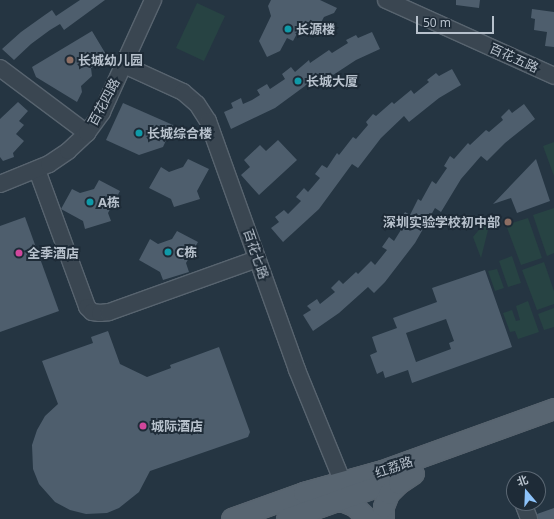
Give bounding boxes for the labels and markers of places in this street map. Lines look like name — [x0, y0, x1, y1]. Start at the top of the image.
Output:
place label: 长源楼 — [296, 21, 335, 37]
marker: 长源楼 — [283, 24, 293, 34]
place label: 长城幼儿园 — [78, 52, 143, 68]
marker: 长城幼儿园 — [65, 55, 75, 65]
place label: 长城大厦 — [306, 73, 358, 89]
marker: 长城大厦 — [293, 76, 303, 86]
place label: 长城综合楼 — [147, 125, 212, 141]
marker: 长城综合楼 — [134, 128, 144, 138]
place label: A栋 — [98, 194, 120, 210]
marker: A栋 — [85, 197, 95, 207]
place label: 深圳实验学校初中部 — [383, 214, 500, 230]
marker: 深圳实验学校初中部 — [503, 217, 513, 227]
place label: C栋 — [176, 244, 197, 260]
place label: 全季酒店 — [27, 245, 79, 261]
marker: C栋 — [163, 247, 173, 257]
marker: 全季酒店 — [14, 248, 24, 258]
place label: 城际酒店 — [151, 418, 203, 434]
marker: 城际酒店 — [138, 421, 148, 431]

